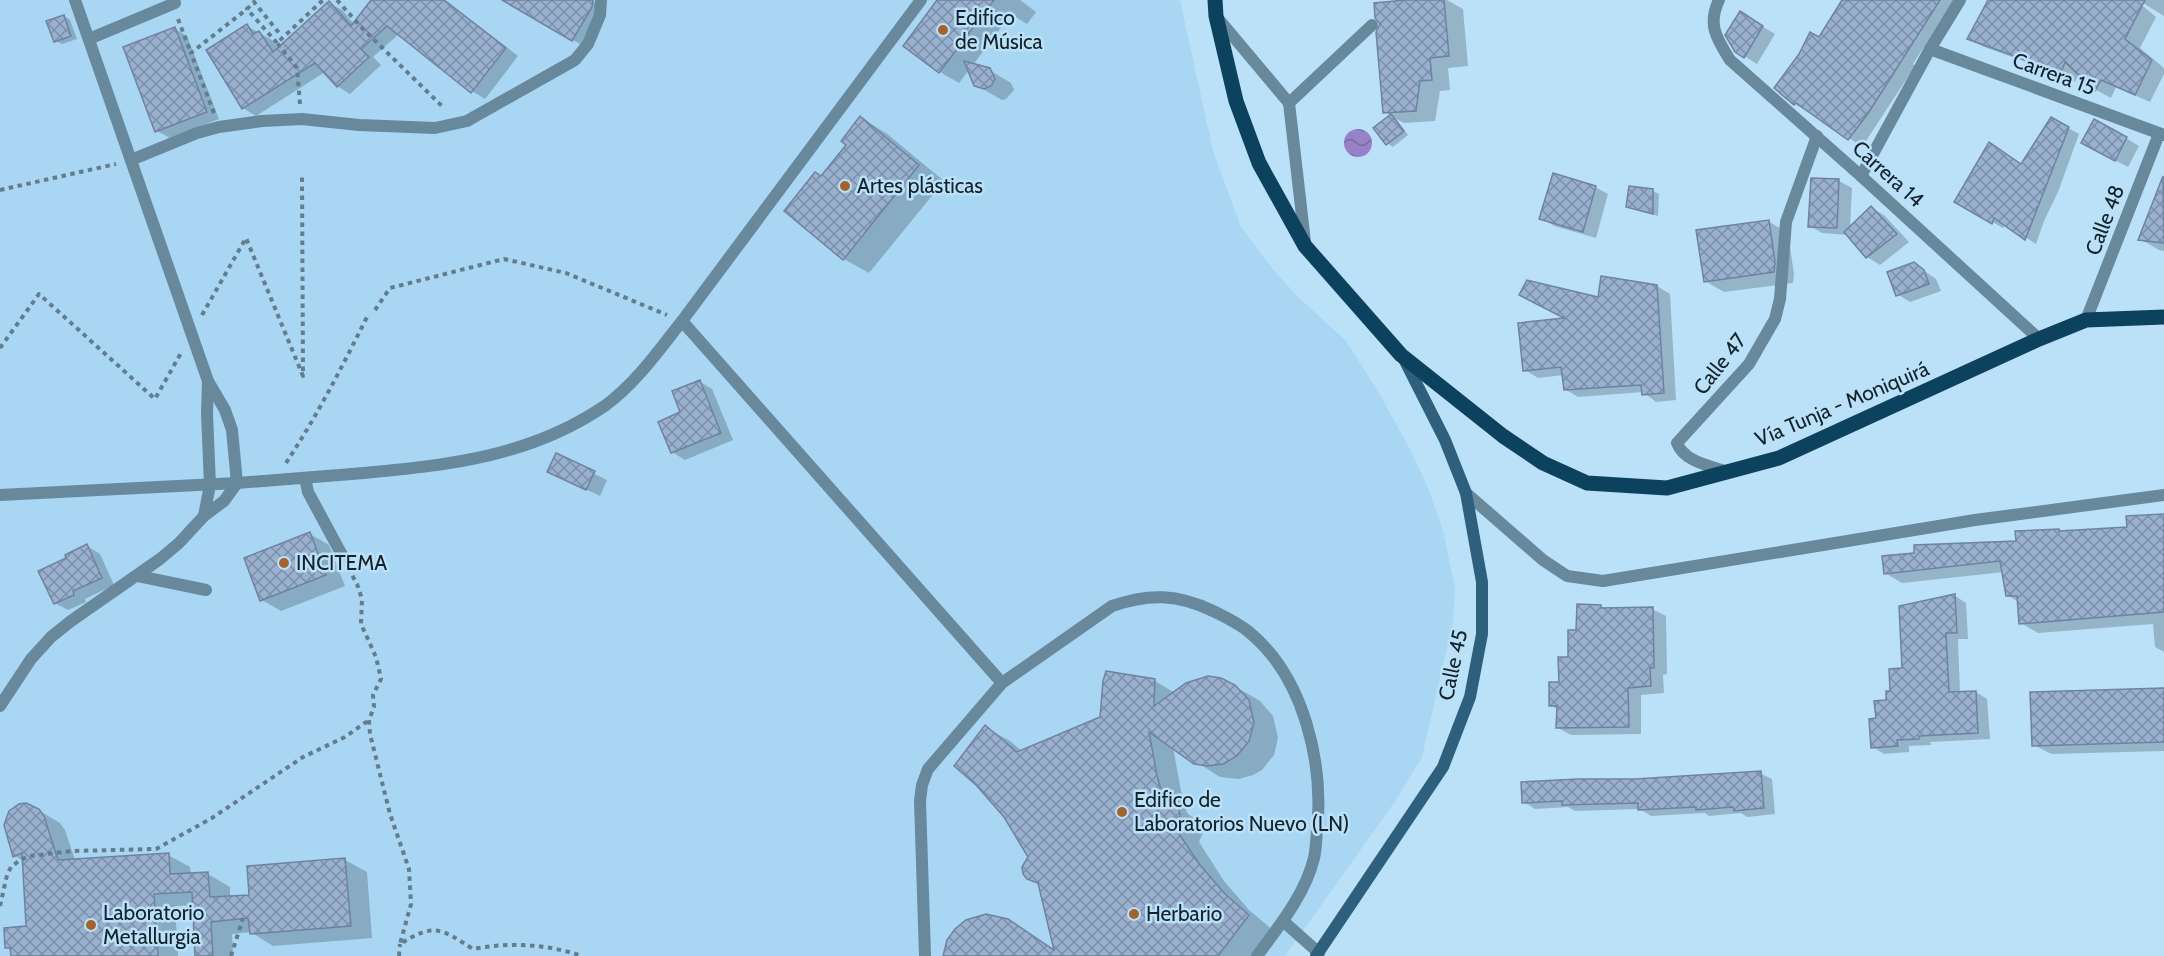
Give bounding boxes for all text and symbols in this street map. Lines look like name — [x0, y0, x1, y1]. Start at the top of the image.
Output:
place label: Edifico de Música — [955, 5, 1043, 54]
marker: Edifico de Música — [936, 23, 950, 37]
street label: Carrera 15 — [2009, 47, 2099, 100]
street label: Carrera 14 — [1848, 135, 1929, 212]
place label: Artes plásticas — [857, 173, 983, 198]
marker: Artes plásticas — [838, 179, 852, 193]
street label: Calle 48 — [2080, 181, 2129, 258]
street label: Calle 47 — [1688, 328, 1752, 399]
street label: Vía Tunja - Moniquirá — [1751, 356, 1933, 452]
place label: INCITEMA — [296, 550, 387, 575]
marker: INCITEMA — [277, 556, 291, 570]
street label: Calle 45 — [1433, 627, 1472, 703]
place label: Edifico de Laboratorios Nuevo (LN) — [1134, 787, 1349, 836]
marker: Edifico de Laboratorios Nuevo (LN) — [1115, 805, 1129, 819]
place label: Laboratorio Metallurgia — [103, 900, 204, 949]
place label: Herbario — [1146, 901, 1222, 926]
marker: Herbario — [1127, 907, 1141, 921]
marker: Laboratorio Metallurgia — [84, 918, 98, 932]

